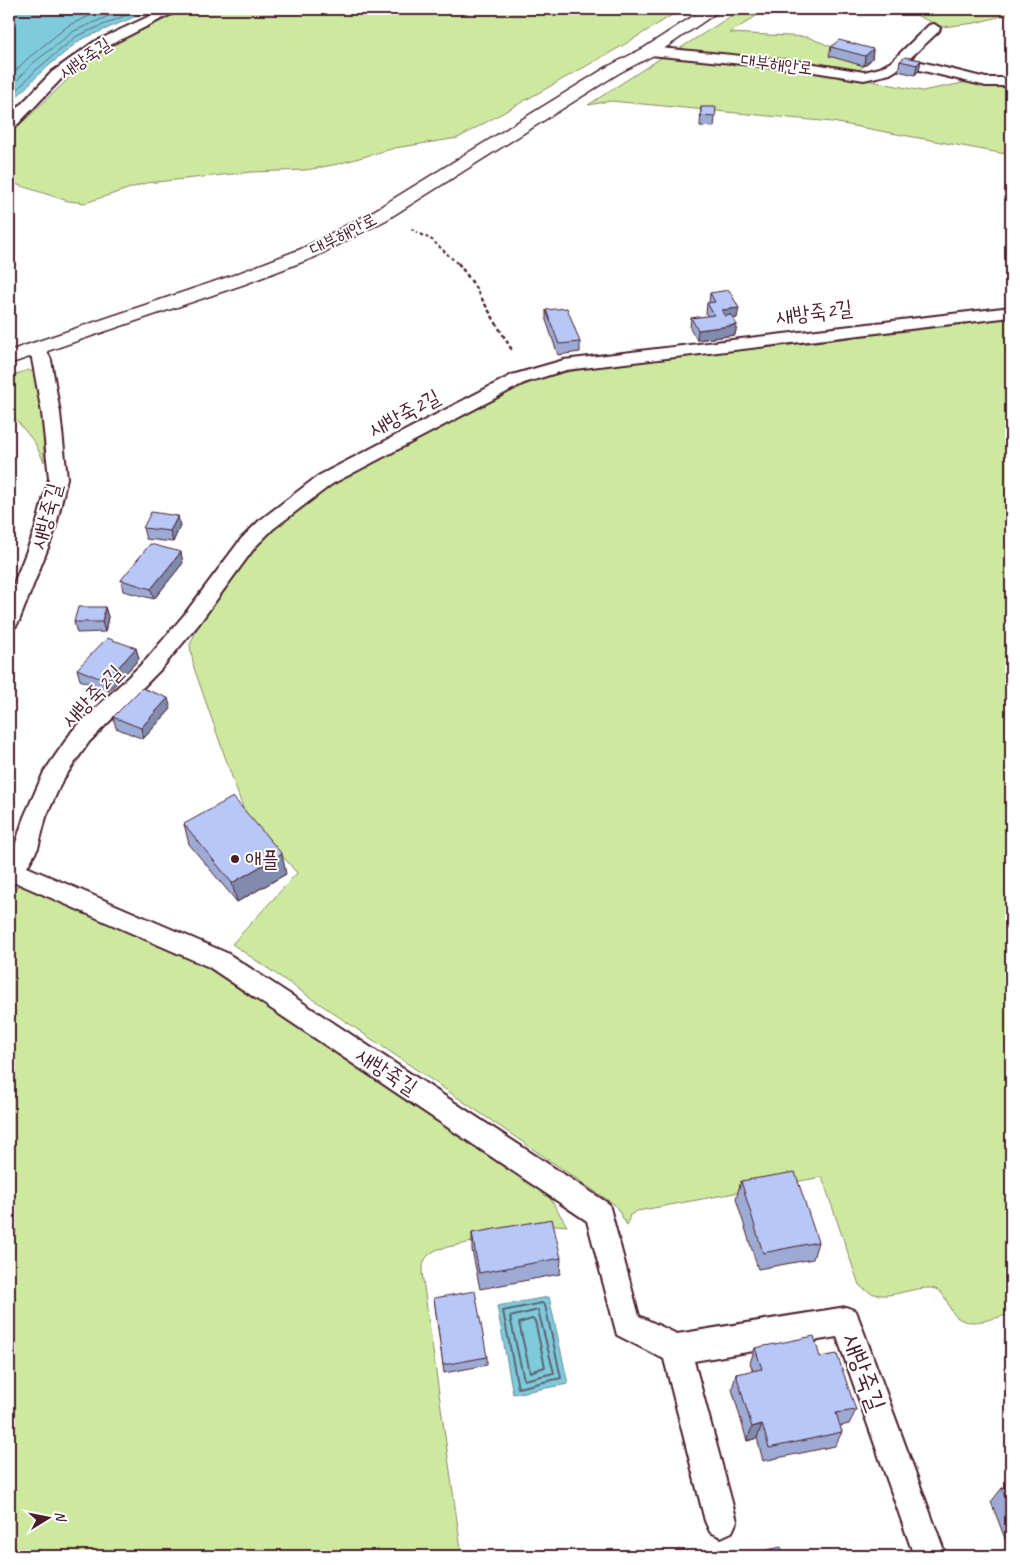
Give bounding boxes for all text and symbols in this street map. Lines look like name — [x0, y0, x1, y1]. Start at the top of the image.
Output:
street label: 새방죽길 — [55, 32, 116, 83]
street label: 대부해안로 — [740, 49, 814, 79]
street label: 대부해안로 — [306, 208, 380, 260]
street label: 새방죽2길 — [774, 294, 854, 330]
street label: 새방죽2길 — [364, 383, 444, 443]
street label: 새방죽길 — [25, 480, 67, 552]
street label: 새방죽2길 — [56, 659, 128, 733]
place label: 애플 — [245, 846, 279, 872]
marker: 애플 — [229, 853, 241, 865]
street label: 새방죽길 — [352, 1042, 423, 1100]
street label: 새방죽길 — [835, 1329, 893, 1415]
north arrow — [22, 1492, 72, 1542]
text: N — [51, 1510, 70, 1524]

